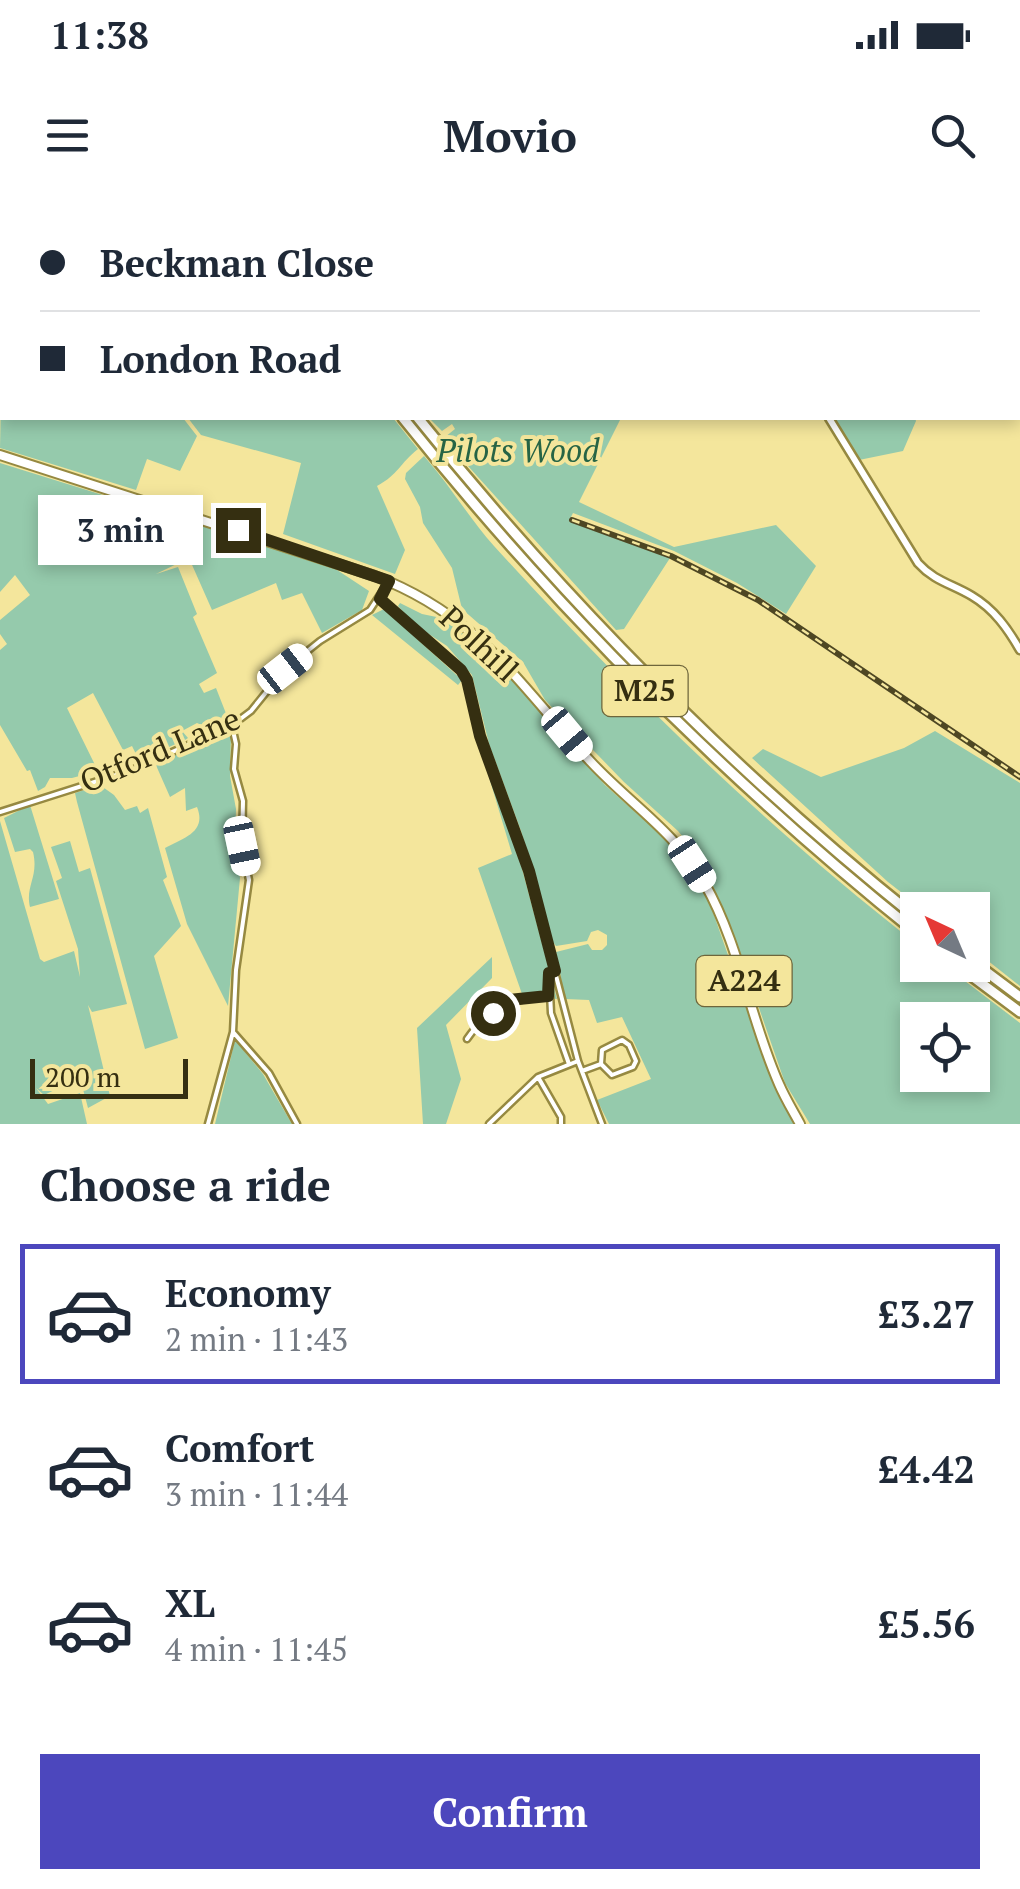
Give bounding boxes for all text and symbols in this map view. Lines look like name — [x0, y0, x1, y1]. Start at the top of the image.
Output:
text: 11:38 — [50, 10, 149, 60]
text: Movio — [443, 105, 577, 165]
icon: menu — [40, 108, 95, 163]
icon: search — [925, 108, 980, 163]
text: Beckman Close — [100, 238, 374, 288]
text: London Road — [100, 334, 341, 384]
park label: Pilots Wood — [436, 429, 600, 471]
callout: 3 min — [38, 495, 203, 565]
route end — [216, 508, 261, 553]
text: 3 min — [77, 509, 164, 551]
street label: Polhill — [431, 596, 528, 690]
car — [252, 639, 318, 699]
road number: M25 — [602, 666, 688, 716]
street label: Otford Lane — [73, 696, 246, 802]
car — [536, 701, 598, 767]
car — [221, 814, 263, 878]
car — [663, 831, 721, 897]
north arrow — [900, 892, 990, 982]
map controls — [900, 892, 990, 1092]
road number: A224 — [696, 956, 792, 1006]
route start — [471, 991, 516, 1036]
button: locate — [900, 1002, 990, 1092]
scale bar — [30, 1054, 188, 1098]
text: 200 m — [45, 1058, 121, 1095]
text: Choose a ride — [40, 1154, 331, 1214]
text: Economy — [165, 1268, 331, 1318]
icon: car — [45, 1269, 135, 1359]
text: £3.27 — [878, 1289, 975, 1339]
text: 2 min · 11:43 — [165, 1318, 348, 1360]
text: Comfort — [165, 1423, 314, 1473]
icon: car — [45, 1424, 135, 1514]
text: £4.42 — [878, 1444, 975, 1494]
text: 3 min · 11:44 — [165, 1473, 348, 1515]
text: XL — [165, 1578, 215, 1628]
icon: car — [45, 1579, 135, 1669]
text: £5.56 — [878, 1599, 975, 1649]
text: 4 min · 11:45 — [165, 1628, 348, 1670]
button: Confirm — [40, 1754, 980, 1869]

